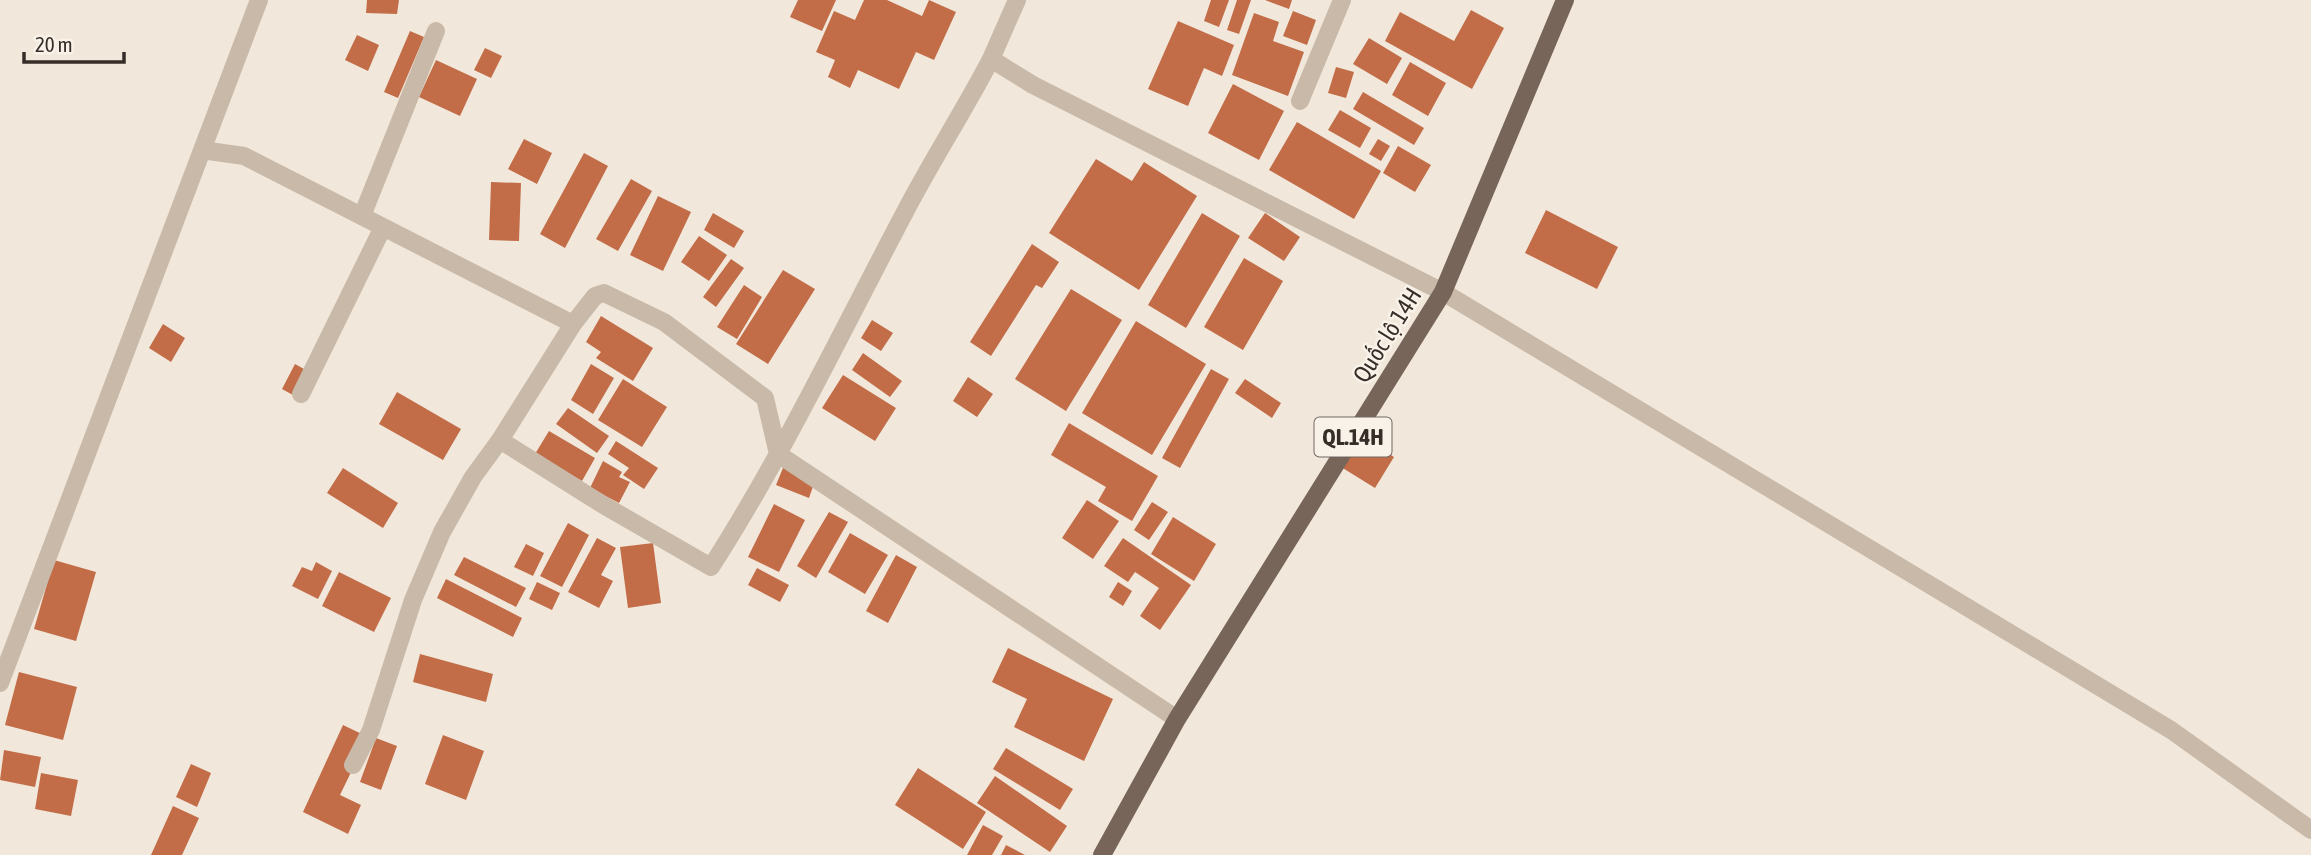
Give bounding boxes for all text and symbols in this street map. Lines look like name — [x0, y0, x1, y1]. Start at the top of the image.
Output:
scale bar — [24, 21, 124, 65]
text: 20 m — [35, 32, 73, 56]
street label: Quốc lộ 14H — [1347, 283, 1427, 387]
road number: QL.14H — [1314, 418, 1392, 457]

